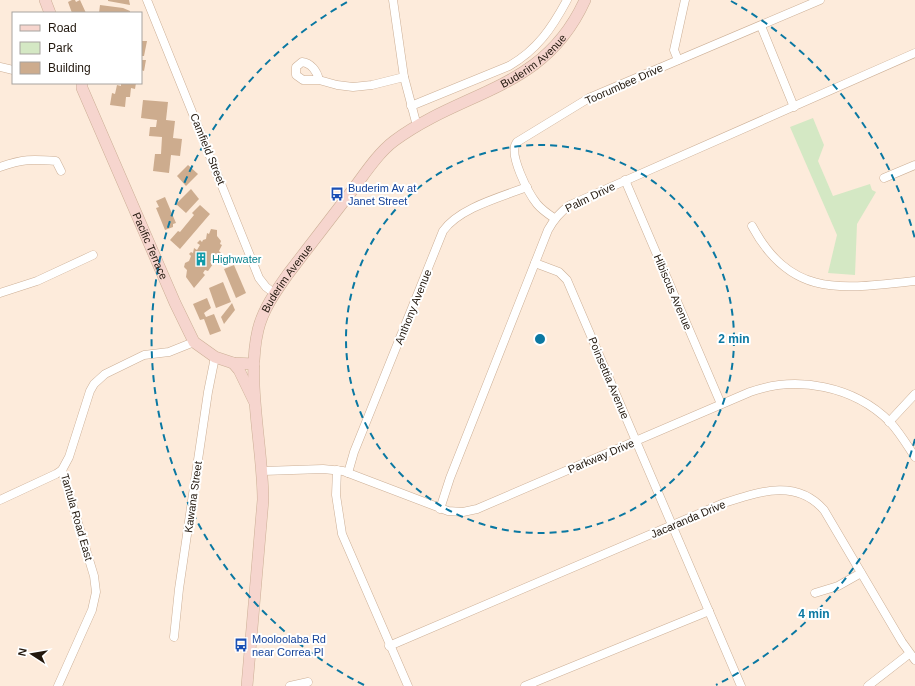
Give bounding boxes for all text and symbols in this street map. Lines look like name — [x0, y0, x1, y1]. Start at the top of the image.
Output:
legend — [12, 12, 142, 84]
text: Road — [48, 21, 77, 35]
street label: Buderim Avenue — [498, 32, 569, 90]
text: Park — [48, 41, 74, 55]
text: Building — [48, 61, 91, 75]
street label: Toorumbee Drive — [583, 61, 665, 107]
street label: Camfield Street — [188, 112, 228, 186]
street label: Palm Drive — [563, 180, 617, 214]
place label: Buderim Av at Janet Street — [348, 182, 416, 207]
bus stop icon: Buderim Av at Janet Street — [329, 186, 345, 202]
street label: Pacific Terrace — [130, 210, 170, 281]
street label: Buderim Avenue — [259, 242, 315, 314]
building icon: Highwater — [193, 251, 209, 267]
street label: Hibiscus Avenue — [652, 252, 694, 332]
place label: Highwater — [212, 253, 262, 265]
street label: Anthony Avenue — [392, 268, 434, 346]
centre of rings — [533, 332, 547, 346]
text: 2 min — [718, 332, 750, 346]
street label: Poinsettia Avenue — [586, 335, 632, 421]
street label: Parkway Drive — [566, 437, 636, 475]
street label: Kawana Street — [182, 460, 204, 534]
street label: Tantula Road East — [59, 472, 95, 562]
street label: Jacaranda Drive — [649, 498, 727, 540]
text: 4 min — [798, 607, 830, 621]
place label: Mooloolaba Rd near Correa Pl — [252, 633, 326, 658]
north arrow — [12, 634, 52, 674]
bus stop icon: Mooloolaba Rd near Correa Pl — [233, 637, 249, 653]
text: N — [16, 647, 29, 657]

